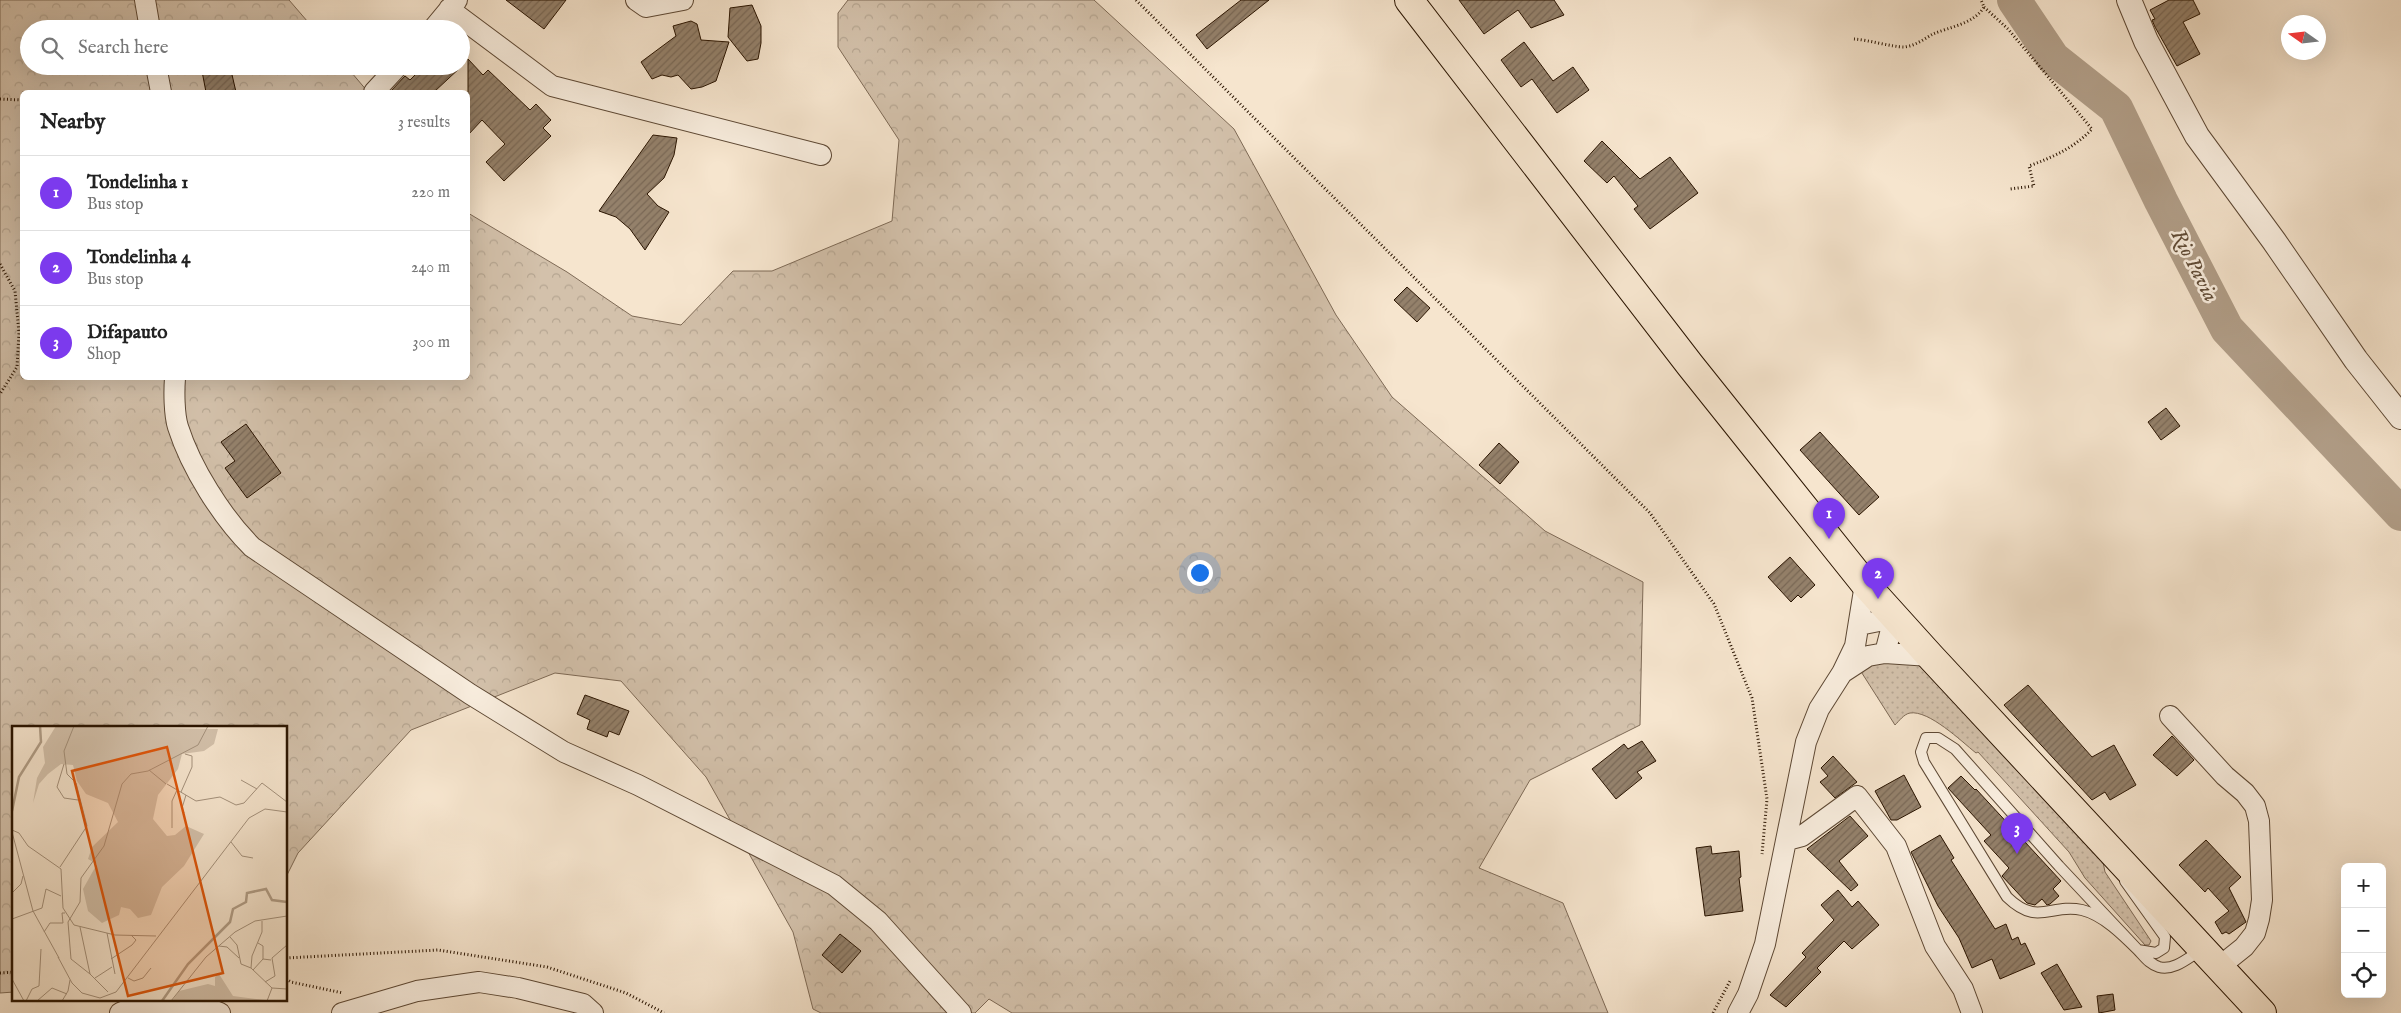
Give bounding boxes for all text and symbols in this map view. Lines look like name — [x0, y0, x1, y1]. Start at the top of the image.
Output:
north arrow — [2281, 15, 2326, 60]
search box — [20, 20, 470, 75]
icon: search — [38, 34, 66, 62]
text: Search here — [78, 36, 169, 60]
text: Nearby — [40, 109, 105, 136]
text: 3 results — [398, 113, 450, 133]
text: Tondelinha 1 — [87, 171, 188, 195]
text: 1 — [53, 183, 59, 203]
text: 220 m — [411, 183, 450, 203]
text: Bus stop — [87, 195, 143, 215]
water label: Rio Pavia — [2164, 225, 2223, 306]
text: Tondelinha 4 — [87, 246, 190, 270]
text: 2 — [52, 258, 60, 278]
text: 240 m — [411, 258, 450, 278]
text: Bus stop — [87, 270, 143, 290]
text: Difapauto — [87, 321, 168, 345]
text: 3 — [53, 333, 59, 353]
text: 300 m — [412, 333, 450, 353]
text: Shop — [87, 345, 121, 365]
pin: 1 — [1813, 498, 1845, 539]
pin: 2 — [1862, 558, 1894, 599]
your location — [1187, 560, 1213, 586]
inset map — [12, 726, 288, 1000]
pin: 3 — [2001, 813, 2033, 854]
map controls — [2341, 863, 2386, 998]
button: + — [2341, 863, 2386, 908]
button: − — [2341, 908, 2386, 953]
button: locate — [2341, 953, 2386, 998]

